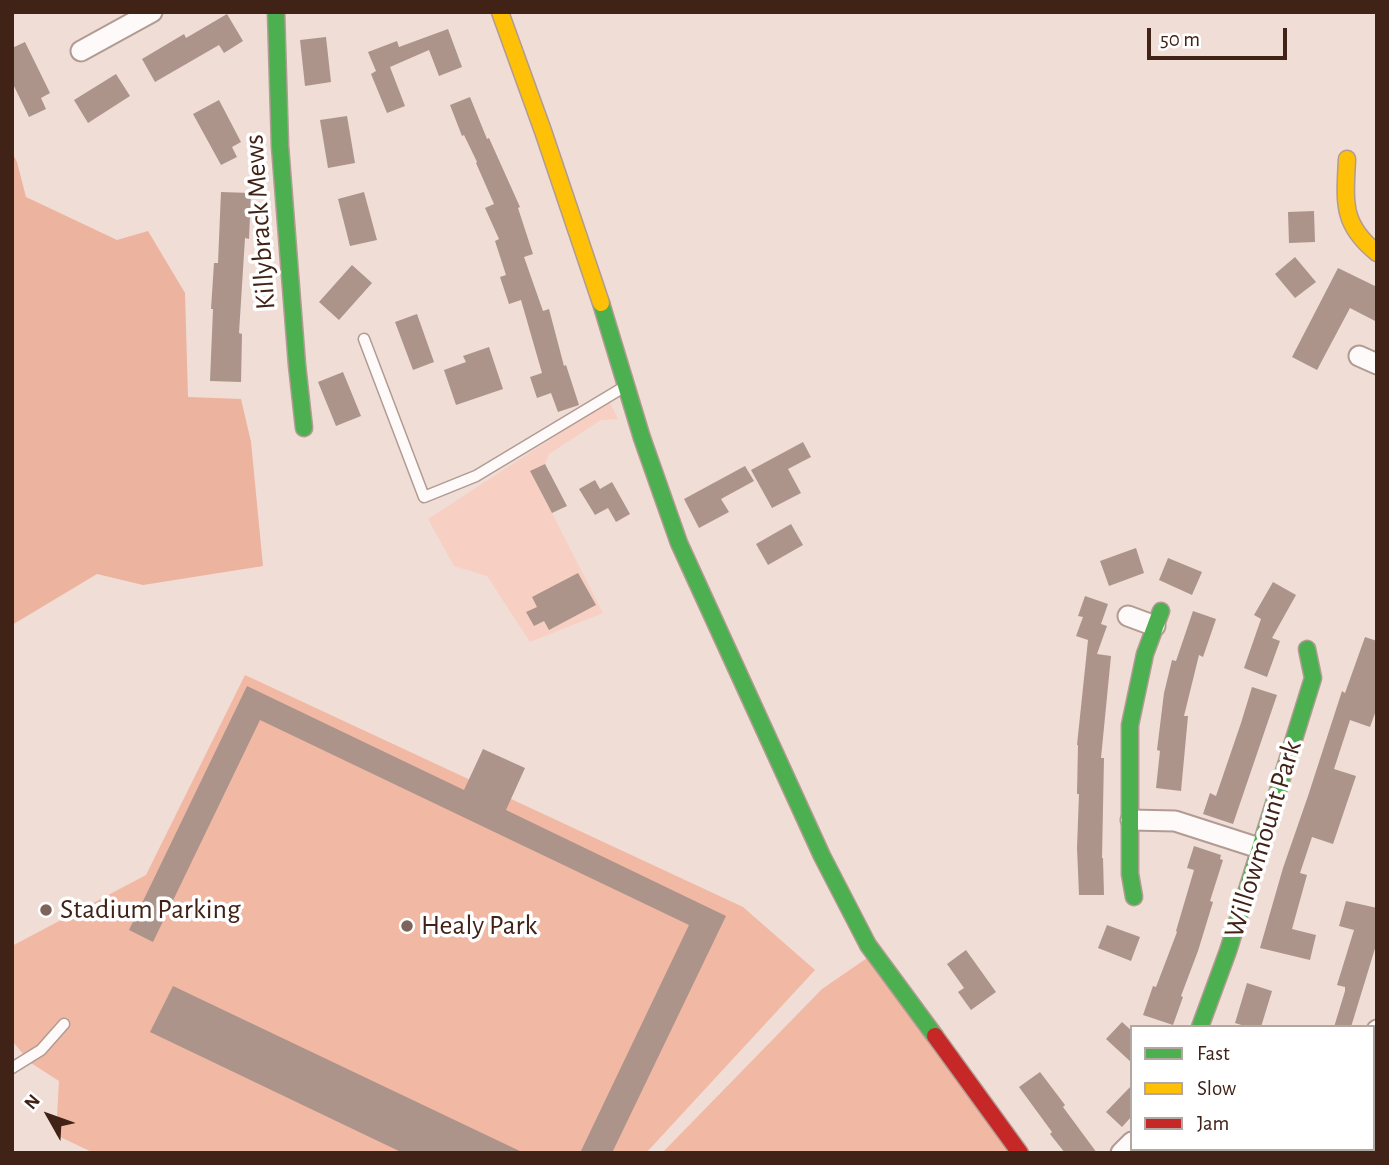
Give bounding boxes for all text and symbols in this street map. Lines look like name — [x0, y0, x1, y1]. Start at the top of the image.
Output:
scale bar — [1151, 14, 1291, 58]
text: 50 m — [1160, 29, 1200, 50]
street label: Killybrack Mews — [237, 133, 283, 311]
street label: Willowmount Park — [1217, 736, 1309, 942]
place label: Stadium Parking — [60, 893, 241, 927]
marker: Stadium Parking — [38, 902, 54, 918]
place label: Healy Park — [421, 909, 537, 943]
marker: Healy Park — [399, 918, 415, 934]
legend — [1130, 1025, 1375, 1151]
text: Fast — [1197, 1043, 1230, 1064]
text: Slow — [1197, 1078, 1236, 1099]
north arrow — [14, 1081, 84, 1151]
text: N — [21, 1091, 44, 1113]
text: Jam — [1197, 1113, 1229, 1134]

